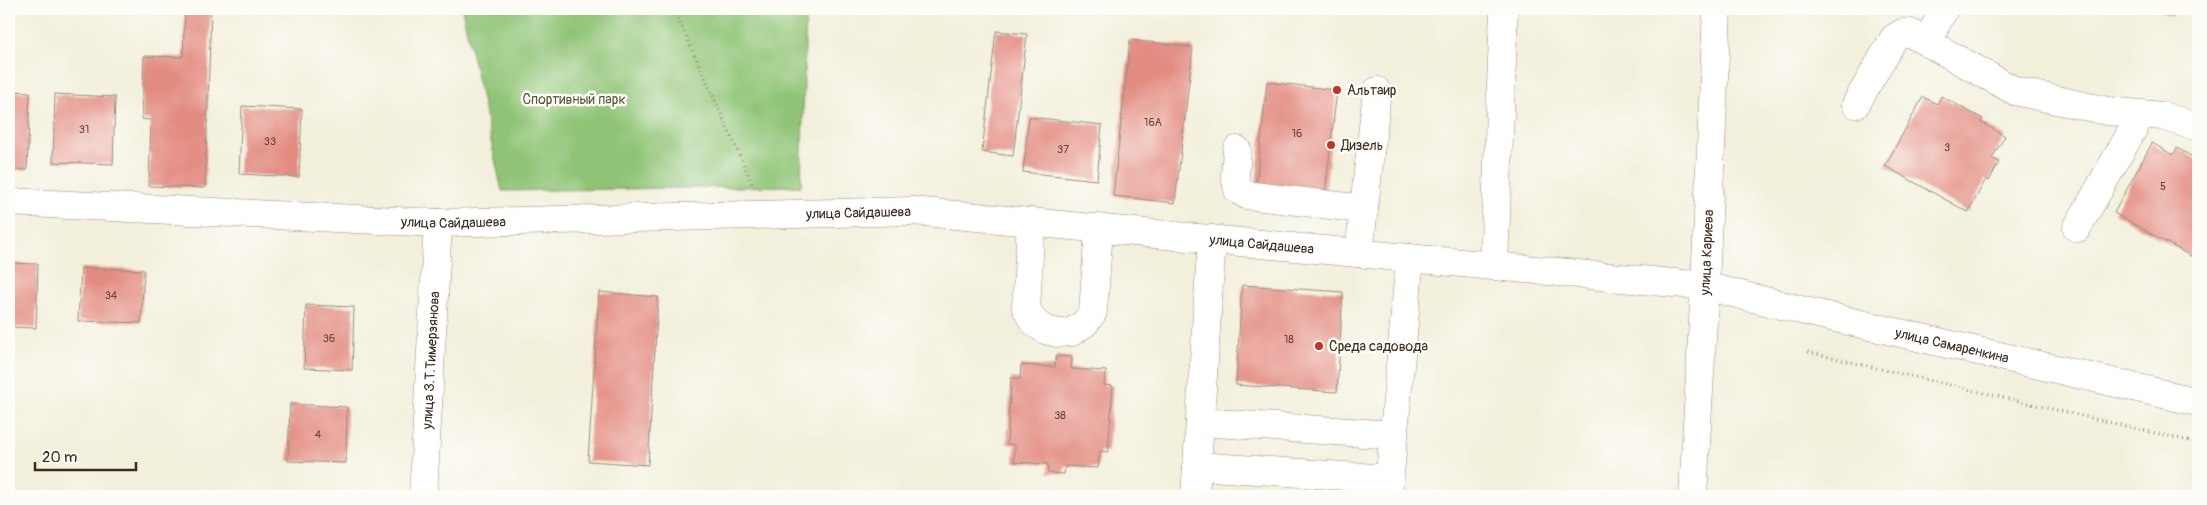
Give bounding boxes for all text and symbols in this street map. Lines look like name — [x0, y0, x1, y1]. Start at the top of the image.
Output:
place label: Альтаир — [1347, 82, 1397, 99]
marker: Альтаир — [1331, 84, 1343, 96]
park label: Спортивный парк — [522, 91, 626, 108]
house number: 16А — [1144, 116, 1162, 129]
house number: 31 — [79, 123, 89, 136]
house number: 16 — [1292, 127, 1302, 140]
house number: 33 — [264, 135, 276, 148]
place label: Дизель — [1340, 137, 1383, 154]
marker: Дизель — [1325, 139, 1337, 151]
house number: 3 — [1944, 141, 1950, 154]
house number: 37 — [1057, 143, 1069, 156]
house number: 5 — [2160, 180, 2166, 193]
street label: улица Сайдашева — [805, 203, 911, 222]
street label: улица Кариева — [1696, 209, 1717, 297]
street label: улица Сайдашева — [400, 213, 506, 232]
street label: улица Сайдашева — [1208, 231, 1315, 257]
house number: 34 — [105, 289, 118, 302]
street label: улица З.Т.Тимерзянова — [418, 291, 443, 431]
street label: улица Самаренкина — [1892, 323, 2011, 366]
house number: 36 — [323, 332, 335, 345]
house number: 18 — [1284, 333, 1294, 346]
place label: Среда садовода — [1329, 338, 1428, 355]
marker: Среда садовода — [1313, 340, 1325, 352]
house number: 38 — [1054, 409, 1066, 422]
house number: 4 — [315, 428, 322, 441]
scale bar — [35, 440, 136, 472]
text: 20 m — [42, 448, 77, 467]

